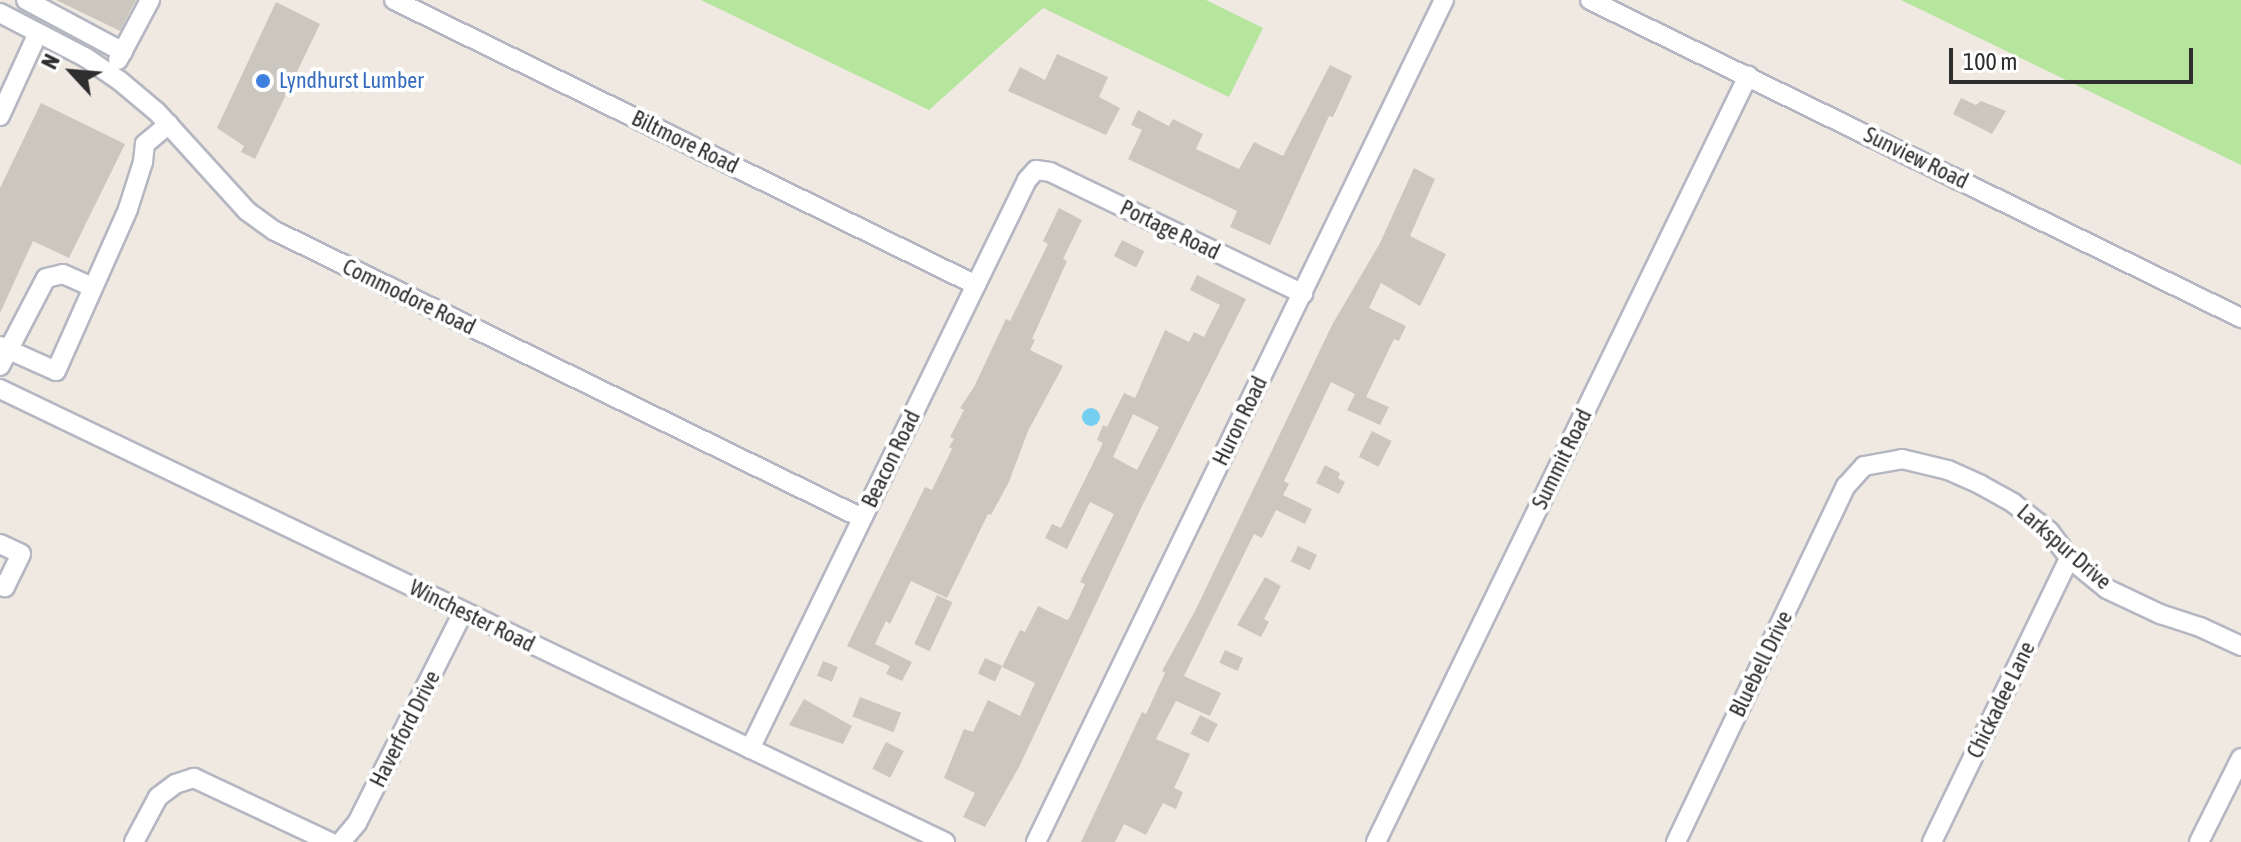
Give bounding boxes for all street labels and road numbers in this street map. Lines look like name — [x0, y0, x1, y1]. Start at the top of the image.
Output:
street label: Biltmore Road — [627, 105, 743, 179]
street label: Sunview Road — [1860, 121, 1972, 195]
street label: Portage Road — [1116, 195, 1224, 265]
street label: Commodore Road — [338, 253, 480, 341]
street label: Huron Road — [1207, 372, 1273, 470]
street label: Summit Road — [1526, 405, 1598, 513]
street label: Beacon Road — [856, 406, 926, 512]
street label: Larkspur Drive — [2012, 499, 2116, 595]
street label: Winchester Road — [405, 574, 539, 658]
street label: Bluebell Drive — [1724, 607, 1798, 721]
street label: Chickadee Lane — [1961, 637, 2041, 763]
street label: Haverford Drive — [364, 666, 446, 792]

